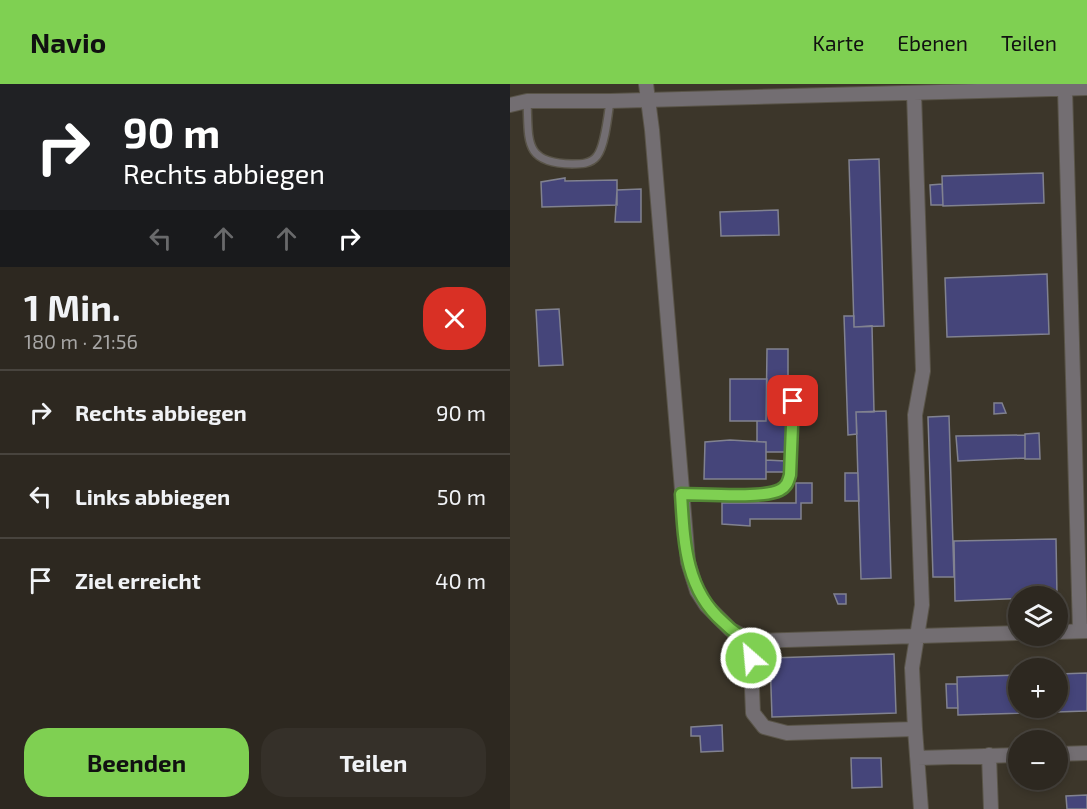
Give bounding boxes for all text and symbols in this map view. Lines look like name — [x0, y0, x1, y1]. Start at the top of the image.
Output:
text: Navio — [30, 25, 106, 59]
text: Karte — [813, 30, 864, 55]
text: Ebenen — [897, 30, 968, 55]
text: Teilen — [1001, 30, 1057, 55]
text: 90 m — [123, 106, 220, 156]
icon: right — [24, 108, 102, 186]
text: Rechts abbiegen — [123, 157, 325, 189]
icon: left — [144, 222, 177, 255]
icon: ahead — [207, 222, 240, 255]
icon: ahead — [270, 222, 303, 255]
icon: right — [333, 222, 366, 255]
text: 1 Min. — [24, 285, 121, 328]
button: close — [423, 287, 486, 350]
text: 180 m · 21:56 — [24, 329, 138, 353]
pin — [767, 375, 818, 426]
icon: arrive — [776, 384, 809, 417]
icon: right — [24, 396, 57, 429]
text: Rechts abbiegen — [75, 399, 247, 425]
text: 90 m — [436, 399, 486, 425]
icon: left — [24, 480, 57, 513]
text: Links abbiegen — [75, 483, 230, 509]
text: 50 m — [437, 483, 486, 509]
icon: arrive — [24, 564, 57, 597]
text: Ziel erreicht — [75, 567, 201, 593]
text: 40 m — [435, 567, 486, 593]
map controls — [1008, 586, 1068, 790]
button: layers — [1008, 586, 1068, 646]
position arrow — [719, 626, 783, 690]
button: + — [1008, 658, 1068, 718]
button: Beenden — [24, 728, 249, 797]
button: Teilen — [261, 728, 486, 797]
button: − — [1008, 730, 1068, 790]

